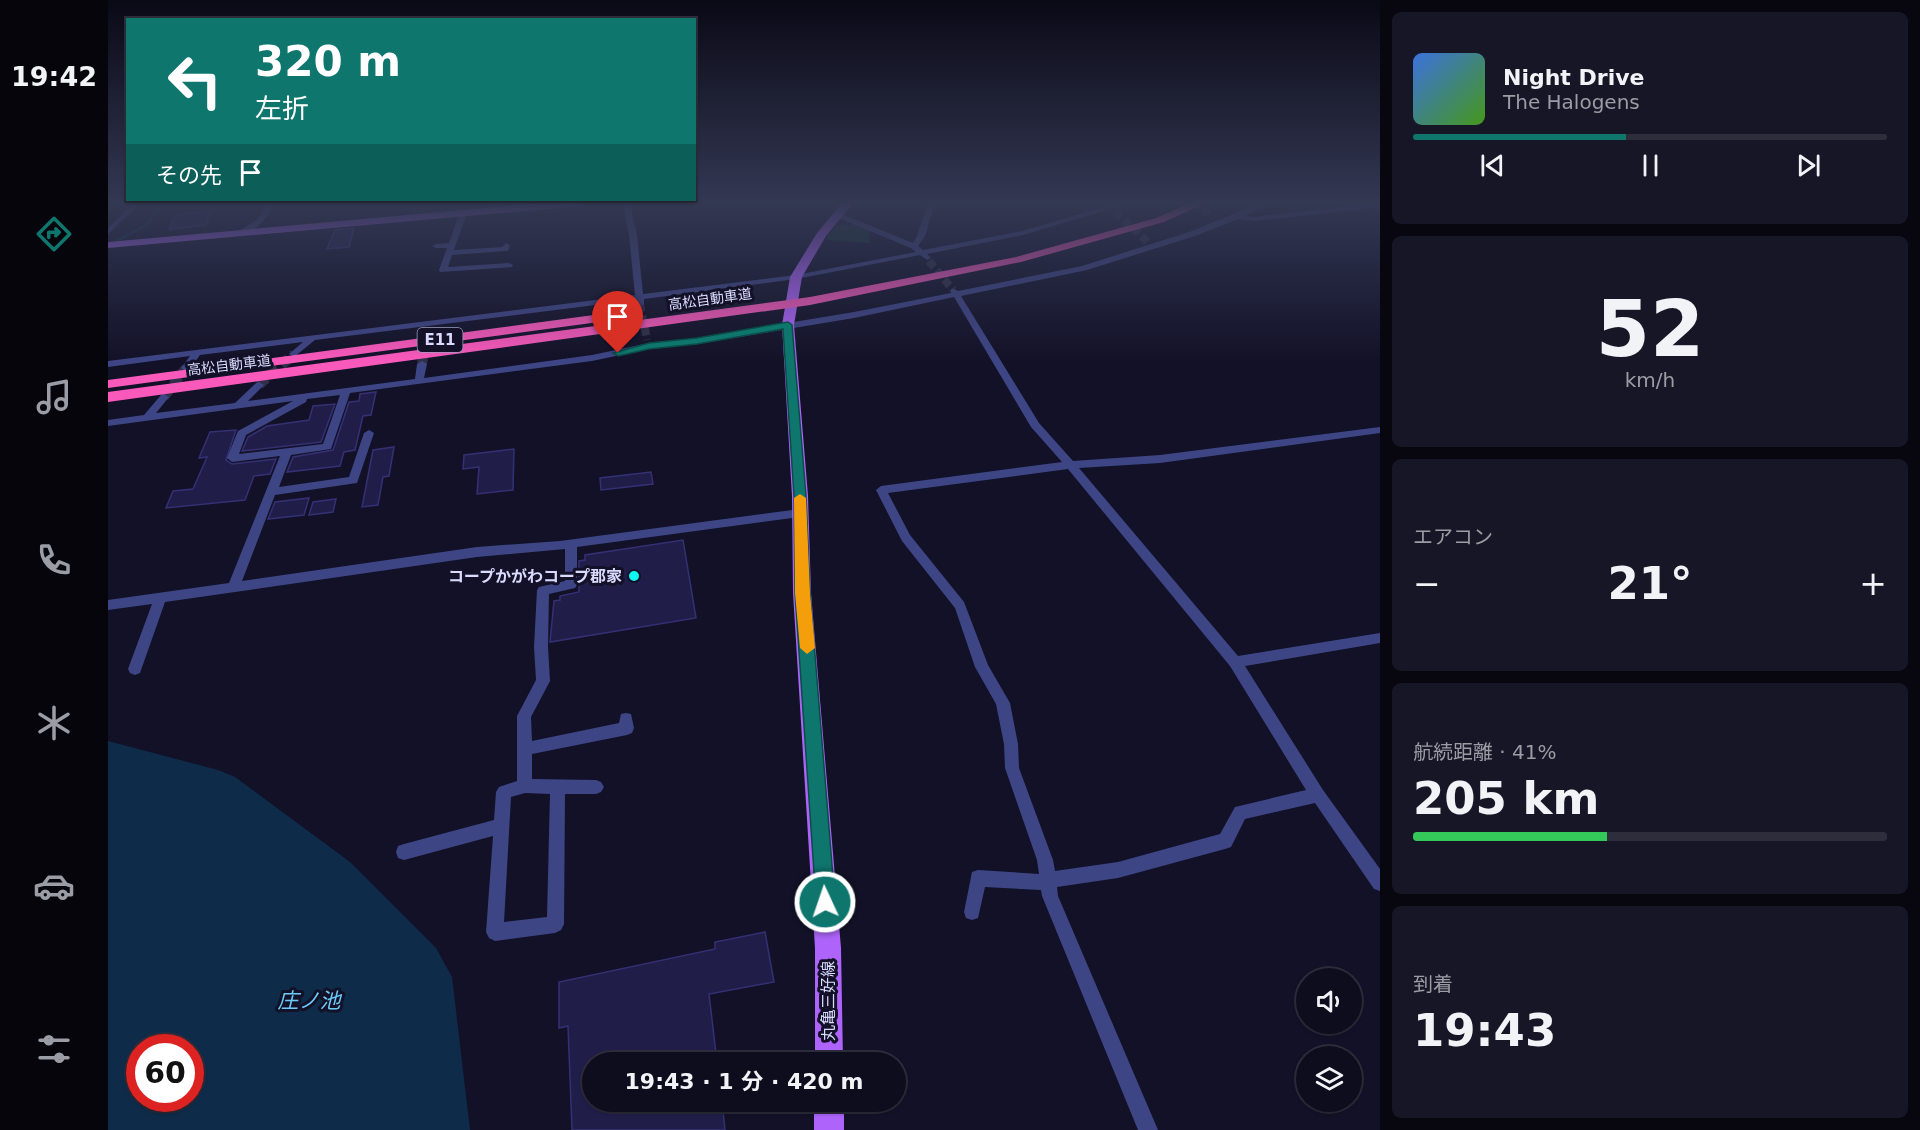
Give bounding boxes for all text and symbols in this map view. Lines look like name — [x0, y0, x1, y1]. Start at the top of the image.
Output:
text: 320 m — [255, 37, 401, 86]
icon: left — [156, 42, 234, 120]
text: 19:42 — [11, 61, 97, 92]
text: Night Drive — [1503, 65, 1644, 90]
text: The Halogens — [1503, 90, 1640, 114]
text: 左折 — [255, 93, 309, 124]
icon: previous — [1476, 149, 1509, 182]
icon: pause — [1634, 149, 1667, 182]
icon: next — [1792, 149, 1825, 182]
icon: arrive — [234, 156, 267, 189]
text: その先 — [156, 163, 222, 188]
icon: directions — [33, 213, 75, 255]
text: 52 — [1596, 284, 1704, 374]
street label: 高松自動車道 — [667, 285, 753, 313]
pin — [592, 291, 643, 353]
icon: arrive — [601, 300, 634, 333]
road number: E11 — [418, 328, 462, 352]
street label: 高松自動車道 — [186, 352, 272, 378]
text: km/h — [1625, 368, 1675, 392]
icon: music — [33, 376, 75, 418]
text: エアコン — [1413, 525, 1493, 549]
icon: phone — [33, 539, 75, 581]
text: 21° — [1607, 557, 1693, 610]
text: − — [1413, 564, 1441, 603]
text: + — [1859, 564, 1887, 603]
place label: コープかがわコープ郡家 — [448, 567, 622, 586]
marker: コープかがわコープ郡家 — [627, 569, 641, 583]
icon: climate — [33, 702, 75, 744]
text: 航続距離 · 41% — [1413, 740, 1557, 764]
text: 205 km — [1413, 772, 1599, 825]
icon: car — [33, 865, 75, 907]
position arrow — [793, 870, 857, 934]
street label: 丸亀三好線 — [819, 961, 838, 1041]
map controls — [1296, 968, 1362, 1112]
button: sound — [1296, 968, 1362, 1034]
text: 到着 — [1413, 972, 1453, 996]
water label: 庄ノ池 — [278, 989, 342, 1013]
text: 19:43 — [1413, 1004, 1556, 1057]
icon: filters — [33, 1028, 75, 1070]
speed limit sign: 60 — [126, 1034, 204, 1112]
button: layers — [1296, 1046, 1362, 1112]
text: 19:43 · 1 分 · 420 m — [625, 1069, 863, 1094]

